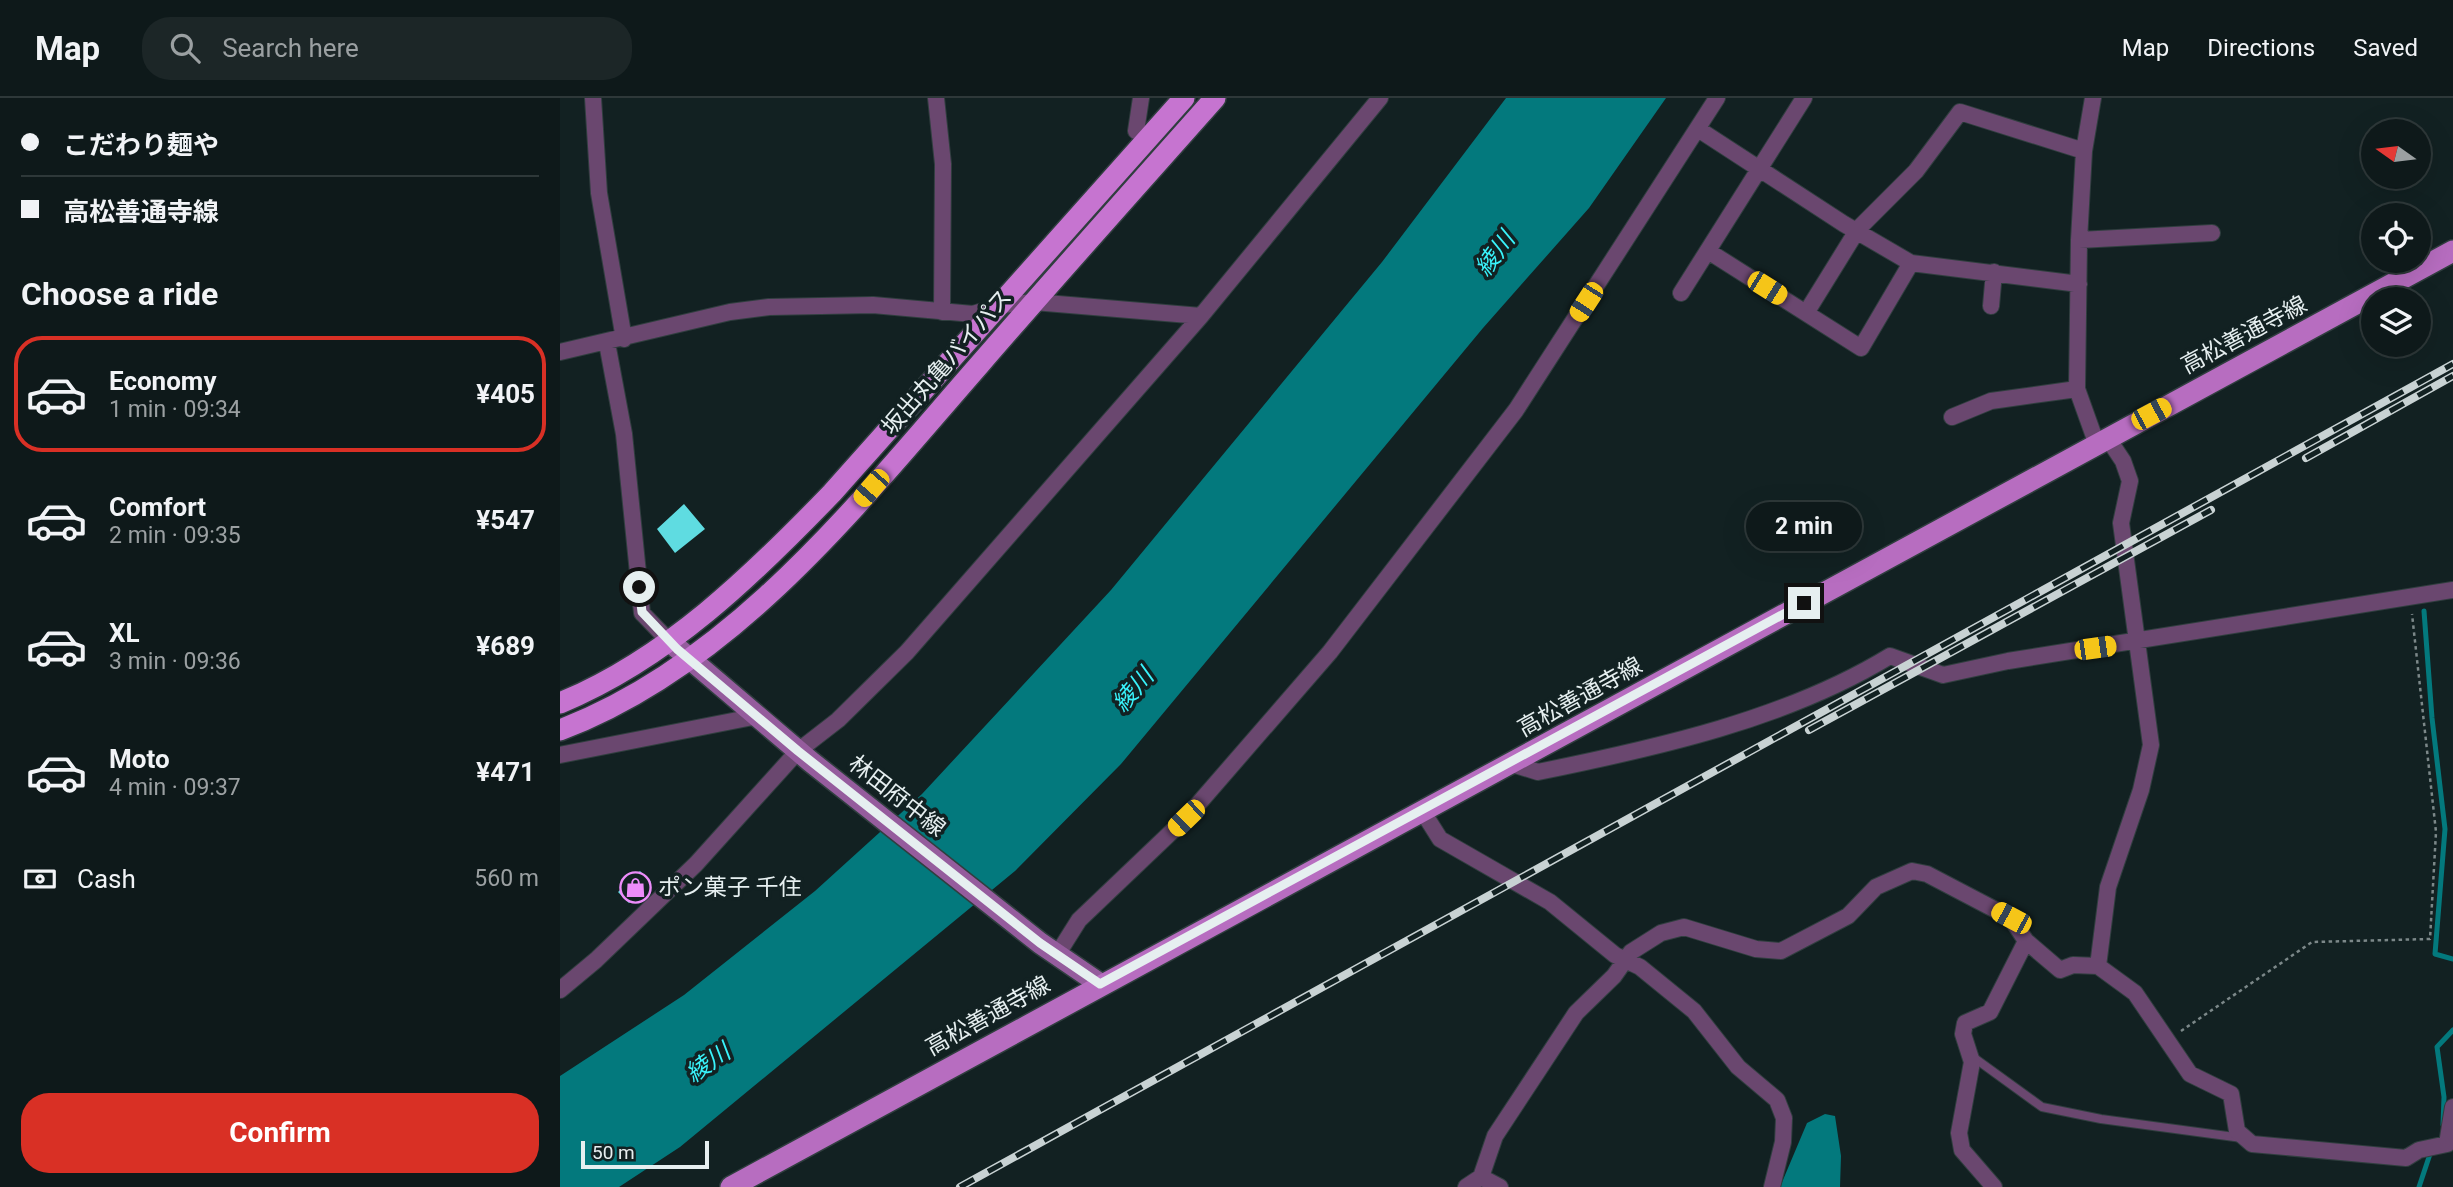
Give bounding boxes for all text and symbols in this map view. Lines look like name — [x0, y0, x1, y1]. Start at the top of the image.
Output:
search box — [142, 17, 632, 80]
text: Map — [35, 29, 100, 68]
icon: search — [166, 29, 204, 67]
text: Search here — [222, 33, 359, 63]
text: Map — [2122, 34, 2169, 62]
text: Directions — [2207, 34, 2315, 62]
text: Saved — [2353, 34, 2418, 62]
north arrow — [2361, 119, 2431, 189]
map controls — [2361, 119, 2431, 357]
text: こだわり麺や — [63, 130, 219, 160]
text: 高松善通寺線 — [63, 197, 219, 227]
button: locate — [2361, 203, 2431, 273]
water label: 綾川 — [1470, 224, 1522, 282]
car — [1744, 268, 1791, 308]
text: Choose a ride — [21, 275, 218, 313]
car — [1566, 279, 1607, 325]
street label: 坂出丸亀バイパス — [877, 284, 1017, 440]
button: layers — [2361, 287, 2431, 357]
street label: 高松善通寺線 — [2177, 291, 2311, 379]
icon: car — [25, 363, 88, 426]
text: Economy — [109, 366, 216, 396]
text: ¥405 — [476, 379, 535, 409]
car — [2128, 395, 2175, 433]
text: 1 min · 09:34 — [109, 396, 241, 423]
car — [850, 465, 893, 511]
icon: car — [25, 489, 88, 552]
text: Comfort — [109, 492, 206, 522]
callout: 2 min — [1746, 502, 1862, 550]
text: ¥547 — [476, 505, 535, 535]
text: 2 min — [1775, 513, 1833, 540]
text: 2 min · 09:35 — [109, 522, 241, 549]
route start — [623, 571, 655, 603]
route end — [1788, 587, 1820, 619]
icon: car — [25, 615, 88, 678]
text: XL — [109, 618, 140, 648]
text: ¥689 — [476, 631, 535, 661]
car — [2073, 635, 2118, 661]
text: 3 min · 09:36 — [109, 648, 241, 675]
street label: 高松善通寺線 — [1513, 652, 1647, 742]
water label: 綾川 — [1107, 660, 1161, 717]
icon: car — [25, 741, 88, 804]
text: Moto — [109, 744, 170, 774]
street label: 林田府中線 — [843, 750, 951, 842]
text: ¥471 — [476, 757, 535, 787]
text: 4 min · 09:37 — [109, 774, 241, 801]
car — [1164, 796, 1209, 840]
icon: cash — [21, 860, 59, 898]
text: Cash — [77, 864, 136, 894]
text: 560 m — [474, 865, 539, 892]
shop icon: ポン菓子 千住 — [618, 870, 652, 904]
place label: ポン菓子 千住 — [658, 874, 802, 901]
car — [1988, 899, 2035, 937]
street label: 高松善通寺線 — [921, 971, 1055, 1061]
water label: 綾川 — [680, 1036, 738, 1088]
button: Confirm — [21, 1093, 539, 1173]
scale bar — [581, 1138, 709, 1170]
text: 50 m — [592, 1141, 635, 1164]

